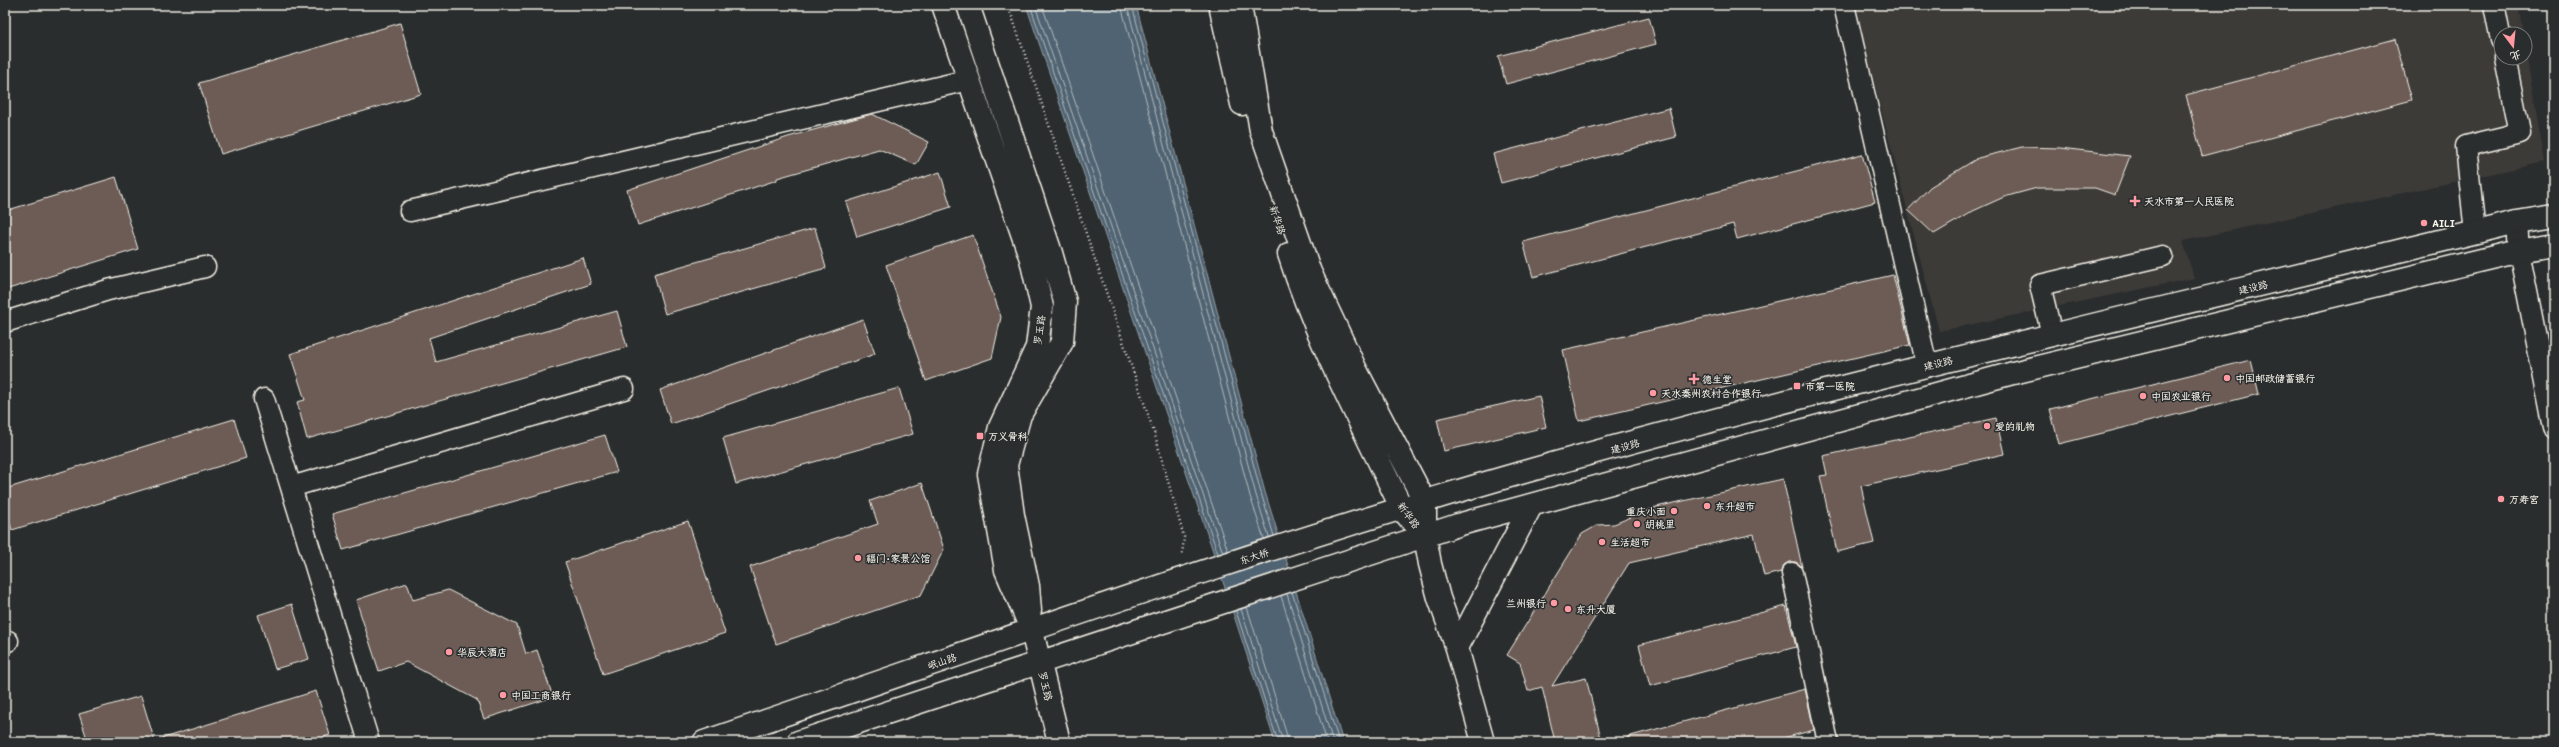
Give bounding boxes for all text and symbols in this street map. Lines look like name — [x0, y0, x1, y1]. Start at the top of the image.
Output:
north arrow — [2493, 26, 2533, 66]
text: 北 — [2509, 47, 2523, 65]
place label: 天水市第一人民医院 — [2144, 194, 2234, 208]
marker: 天水市第一人民医院 — [2129, 195, 2141, 207]
street label: 新华路 — [1267, 204, 1289, 236]
place label: AILI — [2432, 216, 2455, 230]
marker: AILI — [2419, 218, 2429, 228]
street label: 建设路 — [2237, 277, 2269, 297]
street label: 罗玉路 — [1030, 314, 1048, 346]
street label: 建设路 — [1922, 353, 1954, 373]
place label: 中国邮政储蓄银行 — [2235, 371, 2315, 385]
place label: 德生堂 — [1702, 372, 1732, 386]
marker: 中国邮政储蓄银行 — [2222, 373, 2232, 383]
marker: 德生堂 — [1689, 374, 1699, 384]
place label: 市第一医院 — [1805, 379, 1855, 393]
marker: 市第一医院 — [1792, 381, 1802, 391]
place label: 天水秦州农村合作银行 — [1661, 386, 1761, 400]
marker: 天水秦州农村合作银行 — [1648, 388, 1658, 398]
place label: 中国农业银行 — [2151, 389, 2211, 403]
marker: 中国农业银行 — [2138, 391, 2148, 401]
place label: 爱的礼物 — [1995, 419, 2035, 433]
marker: 爱的礼物 — [1982, 421, 1992, 431]
place label: 万义骨科 — [988, 429, 1028, 443]
marker: 万义骨科 — [975, 431, 985, 441]
street label: 建设路 — [1609, 435, 1641, 457]
place label: 万寿宫 — [2509, 492, 2539, 506]
marker: 万寿宫 — [2496, 494, 2506, 504]
street label: 新华路 — [1395, 499, 1423, 531]
place label: 东升超市 — [1715, 499, 1755, 513]
marker: 东升超市 — [1702, 501, 1712, 511]
place label: 重庆小面 — [1626, 504, 1666, 518]
marker: 重庆小面 — [1669, 506, 1679, 516]
place label: 胡桃里 — [1645, 517, 1675, 531]
marker: 胡桃里 — [1632, 519, 1642, 529]
place label: 生活超市 — [1610, 535, 1650, 549]
marker: 生活超市 — [1597, 537, 1607, 547]
street label: 东大桥 — [1238, 545, 1270, 567]
place label: 福门·家景公馆 — [866, 551, 930, 565]
marker: 福门·家景公馆 — [853, 553, 863, 563]
place label: 兰州银行 — [1506, 596, 1546, 610]
marker: 兰州银行 — [1549, 598, 1559, 608]
place label: 东升大厦 — [1576, 602, 1616, 616]
marker: 东升大厦 — [1563, 604, 1573, 614]
place label: 华辰大酒店 — [457, 645, 507, 659]
marker: 华辰大酒店 — [444, 647, 454, 657]
street label: 岷山路 — [926, 649, 958, 673]
street label: 罗玉路 — [1036, 670, 1056, 702]
place label: 中国工商银行 — [511, 688, 571, 702]
marker: 中国工商银行 — [498, 690, 508, 700]

